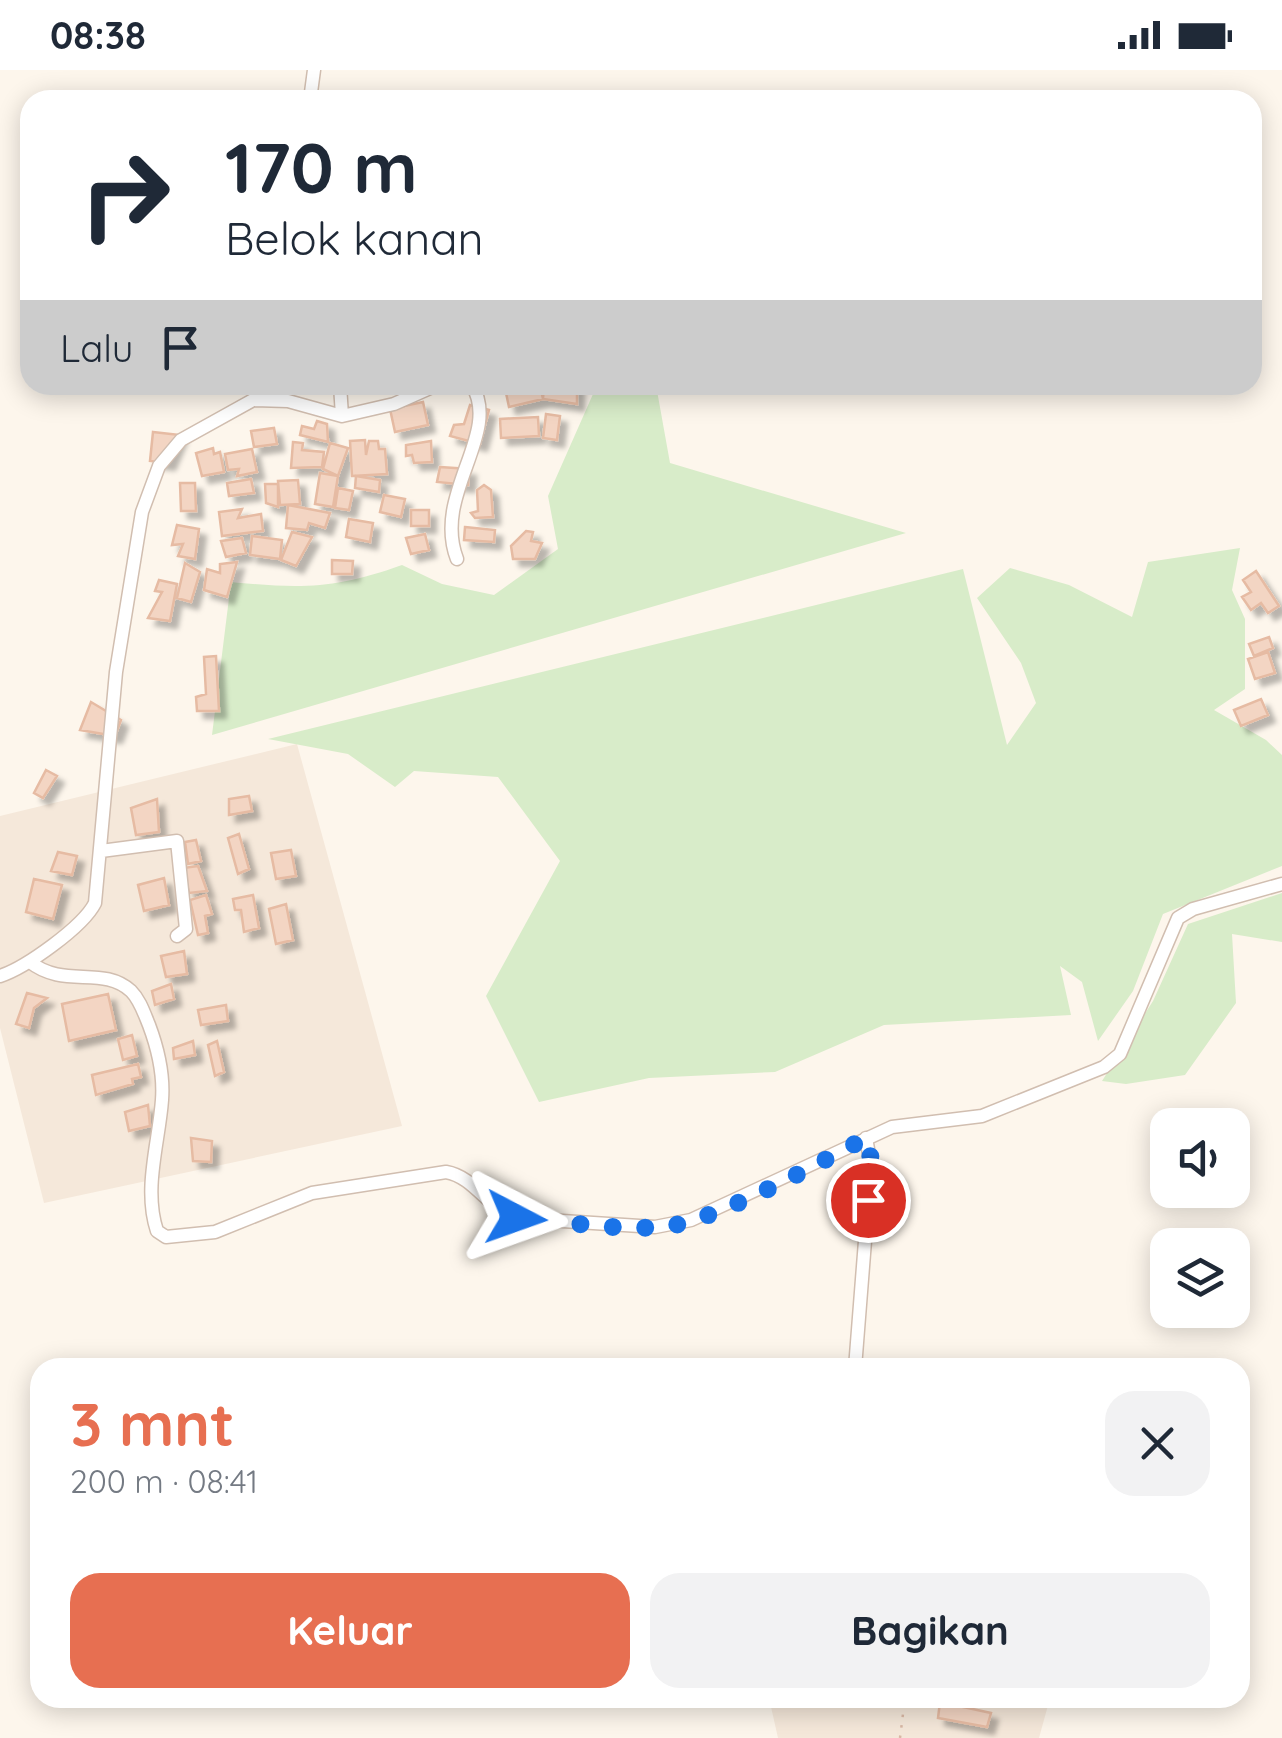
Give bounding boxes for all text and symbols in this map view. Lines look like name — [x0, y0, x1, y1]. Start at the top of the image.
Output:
text: 08:38 — [50, 11, 146, 59]
text: 170 m — [225, 123, 418, 211]
icon: right — [60, 130, 190, 260]
text: Belok kanan — [225, 210, 484, 266]
icon: arrive — [153, 320, 208, 375]
text: Lalu — [60, 324, 133, 372]
map controls — [1150, 1108, 1250, 1328]
button: sound — [1150, 1108, 1250, 1208]
pin — [826, 1158, 911, 1243]
position arrow — [464, 1166, 568, 1270]
icon: arrive — [841, 1173, 896, 1228]
button: layers — [1150, 1228, 1250, 1328]
text: 3 mnt — [70, 1386, 235, 1461]
button: close — [1105, 1391, 1210, 1496]
text: 200 m · 08:41 — [70, 1461, 258, 1501]
button: Keluar — [70, 1573, 630, 1688]
button: Bagikan — [650, 1573, 1210, 1688]

